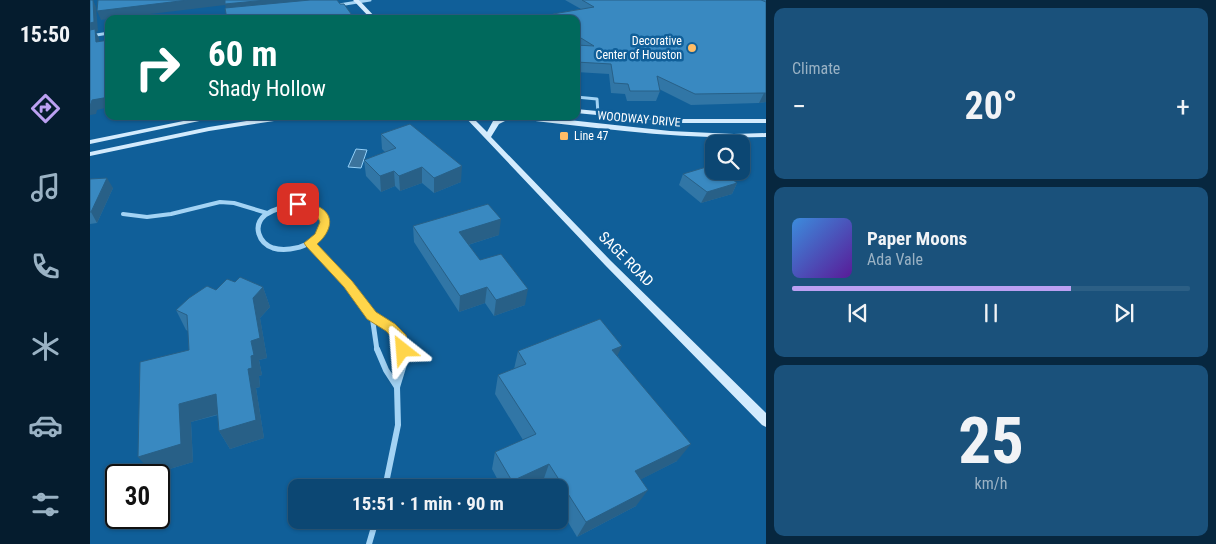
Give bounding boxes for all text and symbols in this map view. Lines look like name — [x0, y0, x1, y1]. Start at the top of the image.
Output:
text: 15:50 — [20, 22, 70, 47]
text: 60 m — [208, 34, 277, 75]
place label: Decorative Center of Houston — [596, 34, 682, 62]
icon: right — [125, 35, 190, 100]
marker: Decorative Center of Houston — [686, 42, 698, 54]
text: Climate — [792, 59, 840, 78]
text: Shady Hollow — [208, 76, 326, 101]
text: 20° — [964, 84, 1018, 128]
text: − — [792, 90, 806, 123]
text: + — [1176, 90, 1190, 123]
icon: directions — [28, 91, 63, 126]
street label: WOODWAY DRIVE — [597, 108, 681, 130]
place label: Line 47 — [574, 129, 609, 143]
marker: Line 47 — [558, 130, 570, 142]
map controls — [705, 135, 750, 180]
button: search — [705, 135, 750, 180]
icon: music — [28, 170, 63, 205]
pin — [277, 183, 319, 225]
icon: arrive — [284, 190, 312, 218]
text: Paper Moons — [867, 227, 967, 250]
street label: SAGE ROAD — [595, 228, 657, 290]
icon: phone — [28, 249, 63, 284]
text: Ada Vale — [867, 250, 923, 269]
icon: previous — [844, 299, 872, 327]
icon: pause — [977, 299, 1005, 327]
icon: next — [1110, 299, 1138, 327]
position arrow — [376, 323, 428, 375]
icon: climate — [28, 329, 63, 364]
text: 25 — [958, 403, 1024, 479]
icon: car — [28, 408, 63, 443]
speed limit sign: 30 — [105, 464, 170, 529]
text: km/h — [975, 474, 1007, 493]
icon: filters — [28, 487, 63, 522]
text: 15:51 · 1 min · 90 m — [352, 492, 504, 515]

